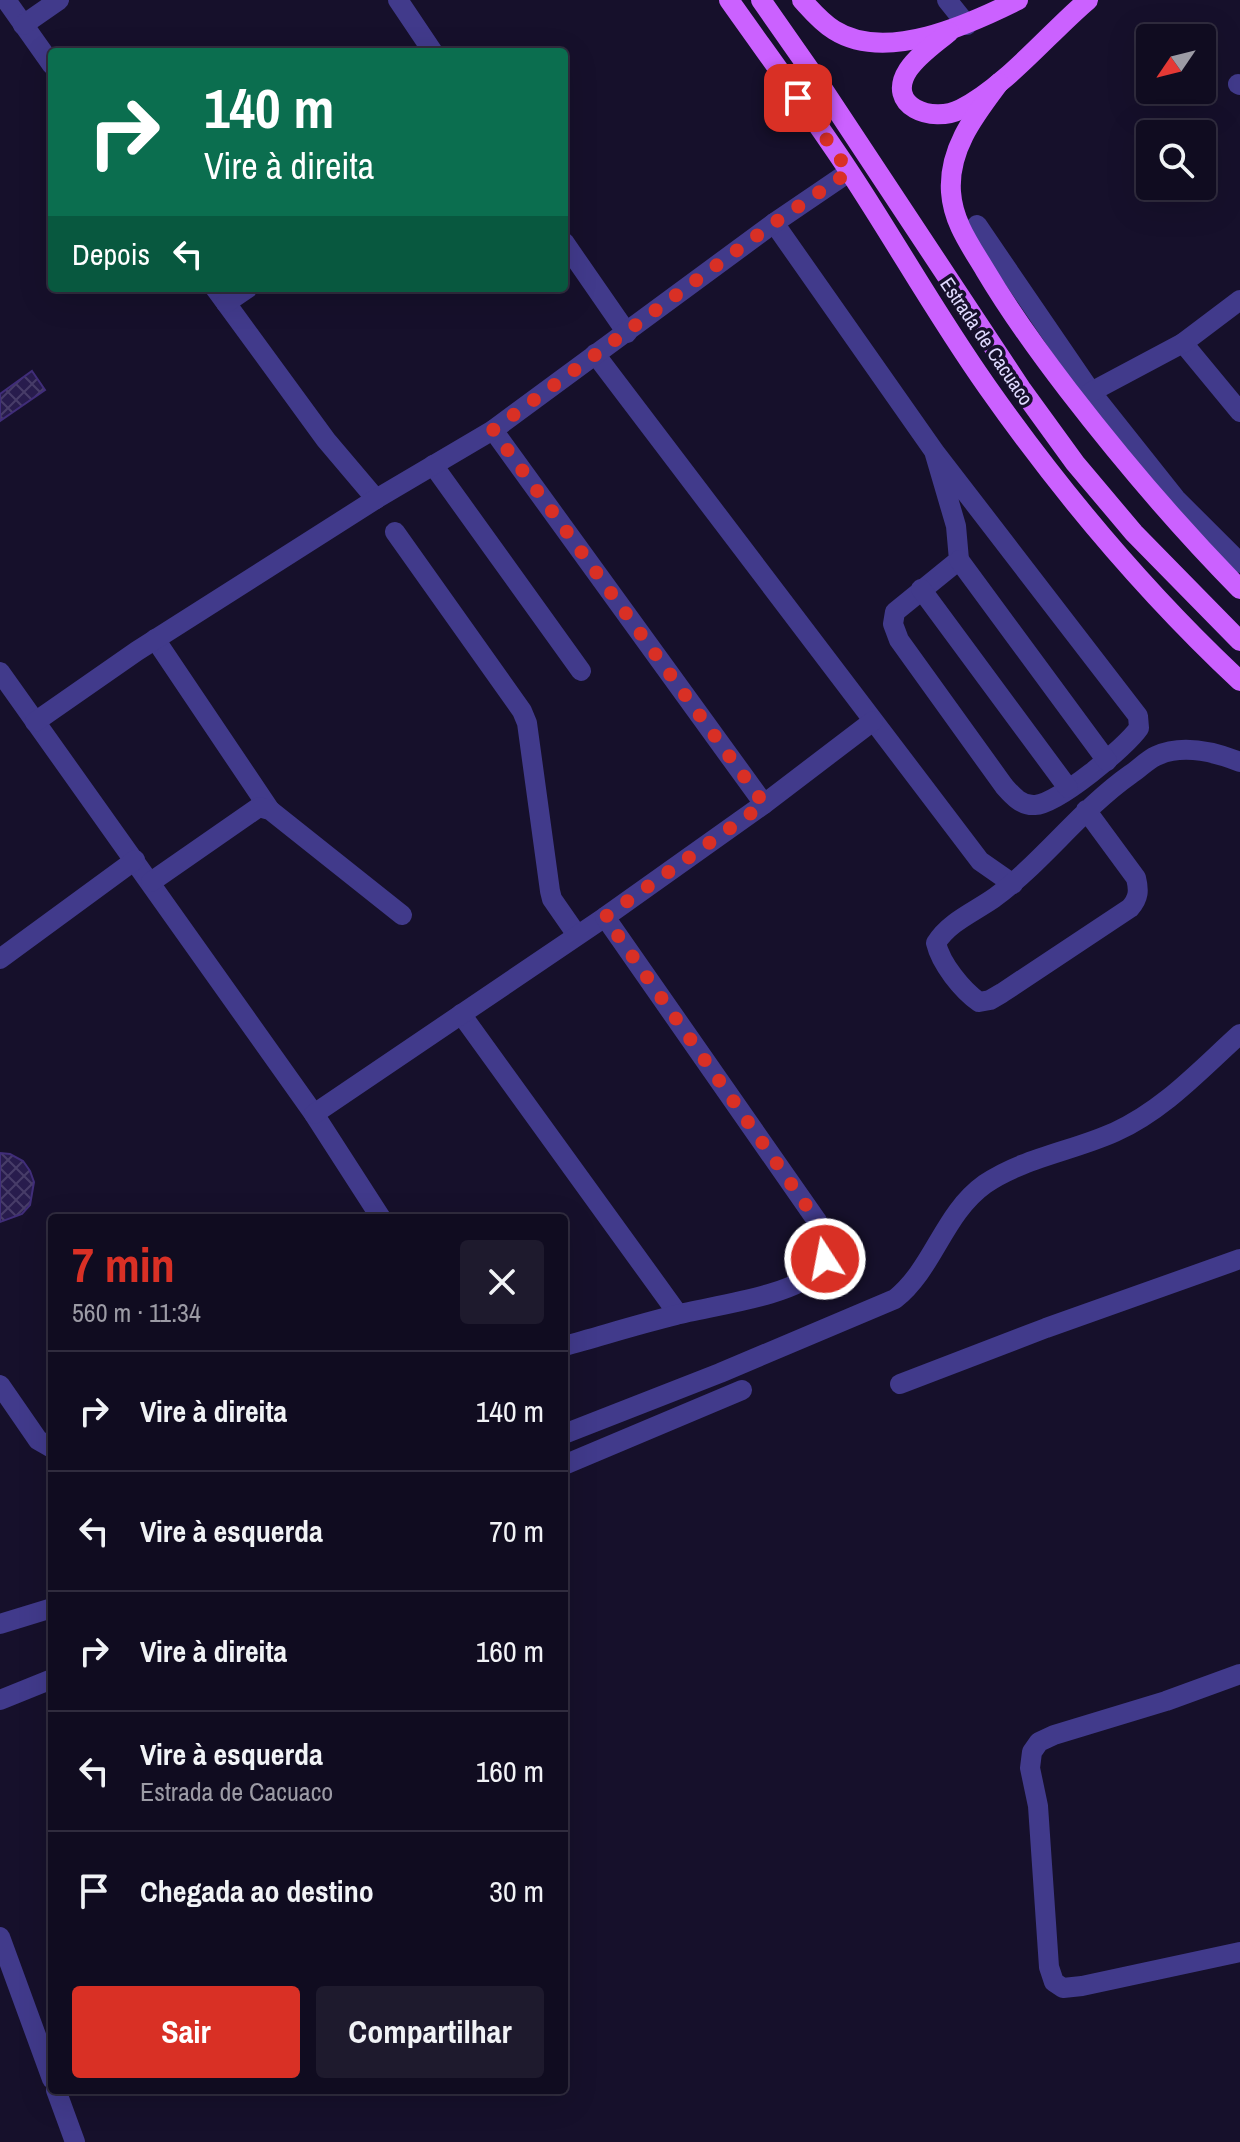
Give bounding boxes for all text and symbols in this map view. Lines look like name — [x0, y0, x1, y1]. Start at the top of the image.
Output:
north arrow — [1136, 24, 1216, 104]
map controls — [1136, 24, 1216, 200]
pin — [764, 64, 832, 132]
text: 140 m — [204, 70, 334, 145]
icon: arrive — [776, 76, 820, 120]
icon: right — [72, 80, 176, 184]
button: search — [1136, 120, 1216, 200]
text: Vire à direita — [204, 142, 374, 190]
icon: left — [166, 232, 210, 276]
text: Depois — [72, 234, 150, 274]
street label: Estrada de Cacuaco — [934, 272, 1040, 410]
position arrow — [783, 1217, 867, 1301]
text: 7 min — [72, 1232, 175, 1297]
button: close — [460, 1240, 544, 1324]
text: 560 m · 11:34 — [72, 1295, 201, 1330]
icon: right — [72, 1389, 116, 1433]
text: Vire à direita — [140, 1391, 287, 1431]
text: 140 m — [476, 1391, 544, 1431]
icon: left — [72, 1509, 116, 1553]
text: Vire à esquerda — [140, 1511, 323, 1551]
text: 70 m — [489, 1511, 544, 1551]
icon: right — [72, 1629, 116, 1673]
text: Vire à direita — [140, 1631, 287, 1671]
text: 160 m — [476, 1631, 544, 1671]
text: Vire à esquerda — [140, 1734, 323, 1774]
icon: left — [72, 1749, 116, 1793]
text: 160 m — [476, 1751, 544, 1791]
text: Estrada de Cacuaco — [140, 1774, 333, 1809]
icon: arrive — [72, 1869, 116, 1913]
text: Chegada ao destino — [140, 1871, 374, 1911]
text: 30 m — [489, 1871, 544, 1911]
button: Sair — [72, 1986, 300, 2078]
button: Compartilhar — [316, 1986, 544, 2078]

